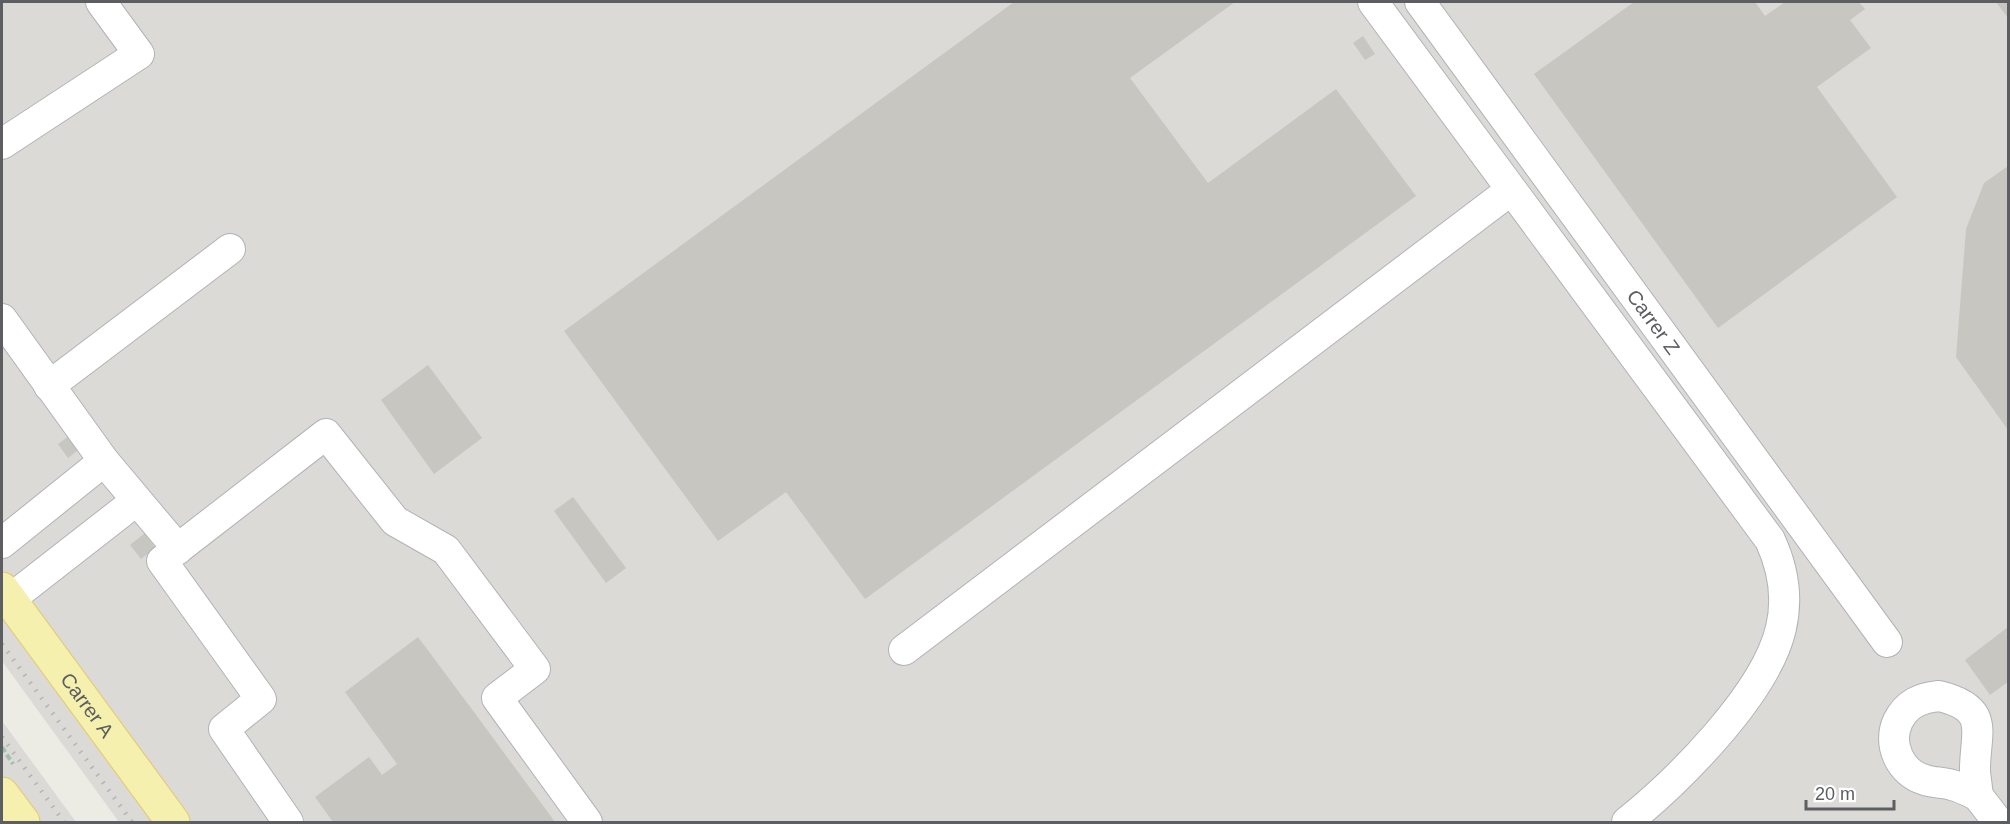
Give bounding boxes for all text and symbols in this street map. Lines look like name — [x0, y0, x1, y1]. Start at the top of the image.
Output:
street label: Carrer Z — [1623, 285, 1684, 358]
street label: Carrer A — [56, 669, 118, 742]
scale bar — [1806, 773, 1894, 811]
text: 20 m — [1815, 784, 1855, 804]

